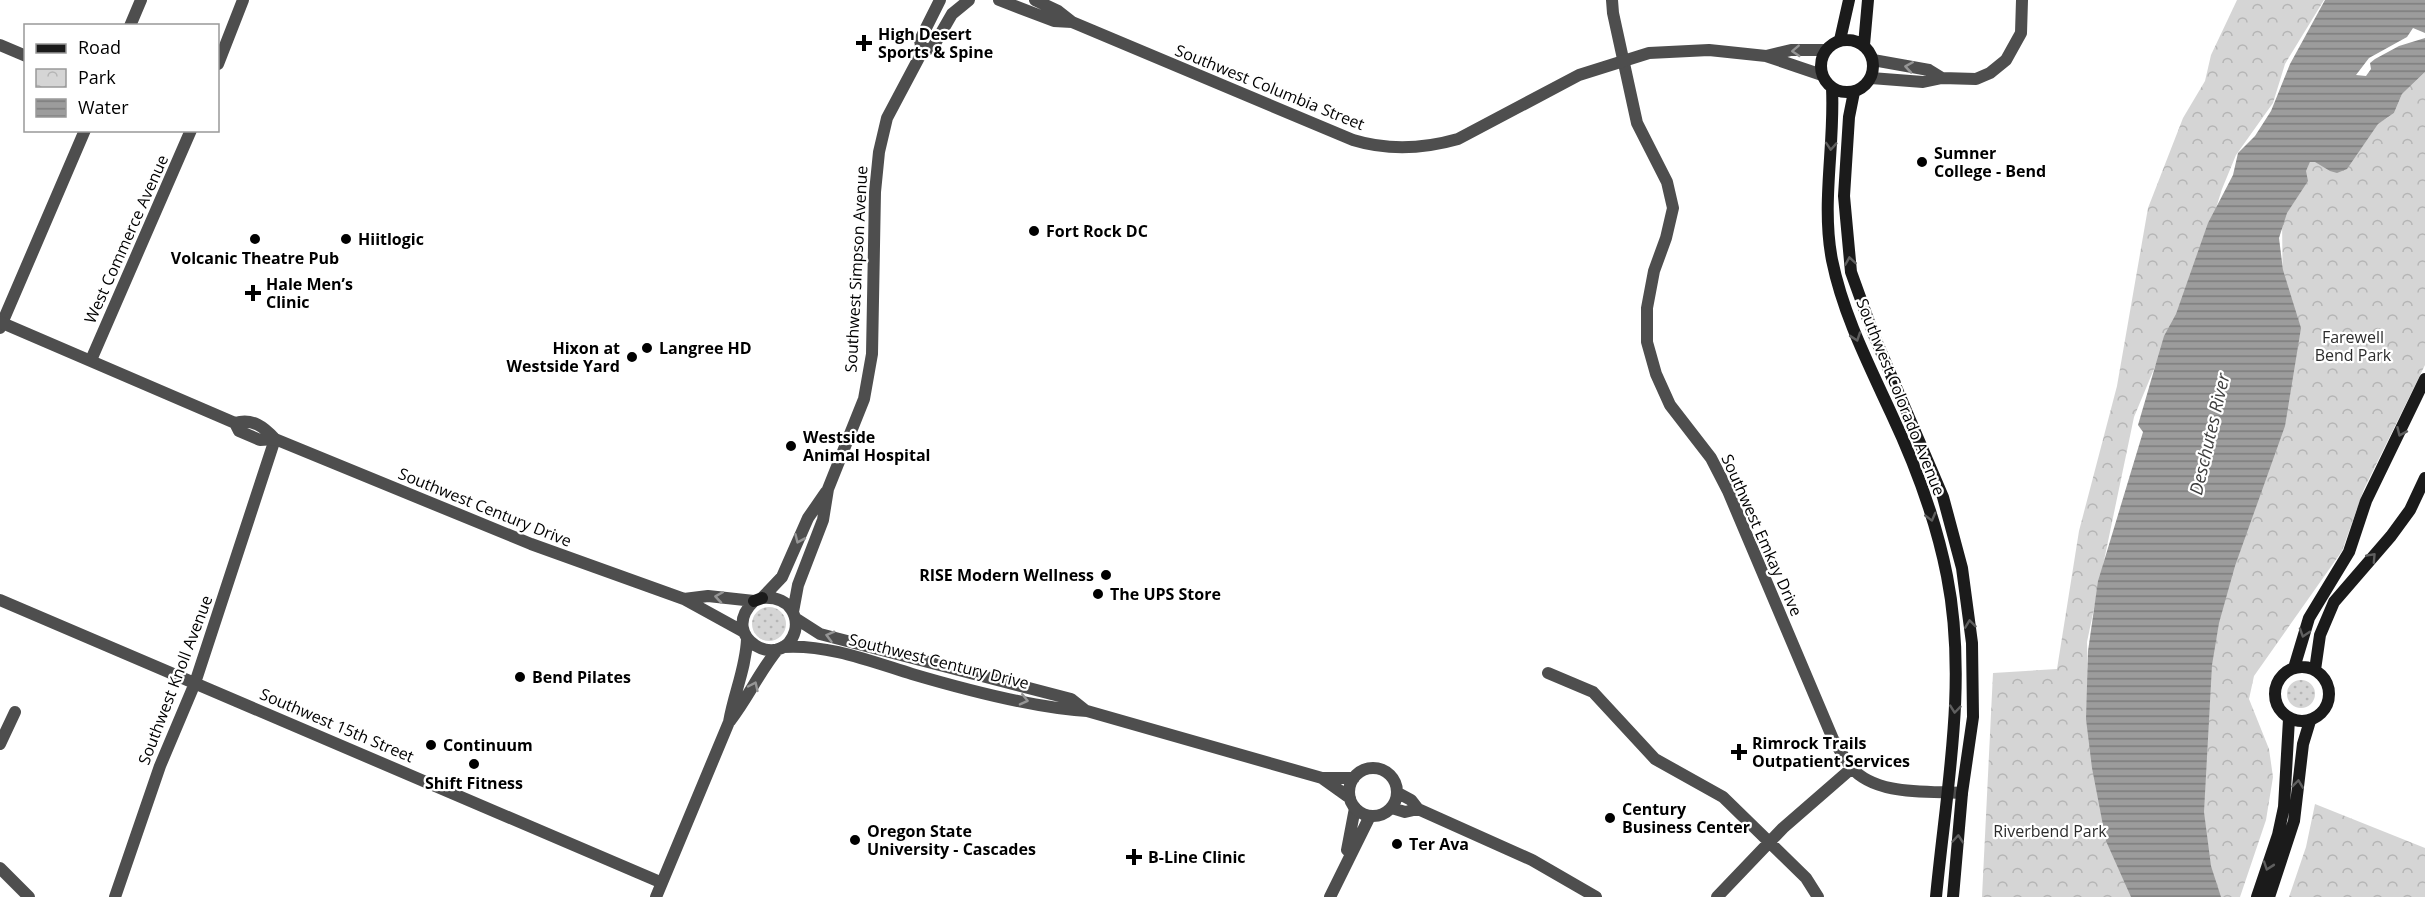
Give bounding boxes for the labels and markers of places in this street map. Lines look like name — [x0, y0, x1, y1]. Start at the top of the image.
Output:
place label: High Desert Sports & Spine — [878, 23, 993, 63]
marker: High Desert Sports & Spine — [855, 34, 873, 52]
place label: Sumner College - Bend — [1934, 142, 2046, 182]
marker: Sumner College - Bend — [1915, 155, 1929, 169]
place label: Fort Rock DC — [1046, 220, 1148, 242]
marker: Fort Rock DC — [1027, 224, 1041, 238]
place label: Hiitlogic — [358, 228, 424, 250]
marker: Volcanic Theatre Pub — [248, 232, 262, 246]
marker: Hiitlogic — [339, 232, 353, 246]
place label: Volcanic Theatre Pub — [171, 247, 339, 269]
place label: Hale Men’s Clinic — [266, 273, 353, 313]
marker: Hale Men’s Clinic — [244, 284, 262, 302]
place label: Hixon at Westside Yard — [507, 337, 620, 377]
place label: Langree HD — [659, 337, 752, 359]
marker: Langree HD — [640, 341, 654, 355]
marker: Hixon at Westside Yard — [625, 350, 639, 364]
place label: Westside Animal Hospital — [803, 426, 930, 466]
marker: Westside Animal Hospital — [784, 439, 798, 453]
place label: RISE Modern Wellness — [919, 564, 1094, 586]
marker: RISE Modern Wellness — [1099, 568, 1113, 582]
place label: The UPS Store — [1110, 583, 1221, 605]
marker: The UPS Store — [1091, 587, 1105, 601]
place label: Bend Pilates — [532, 666, 631, 688]
marker: Bend Pilates — [513, 670, 527, 684]
place label: Rimrock Trails Outpatient Services — [1752, 732, 1910, 772]
place label: Continuum — [443, 734, 533, 756]
marker: Continuum — [424, 738, 438, 752]
marker: Rimrock Trails Outpatient Services — [1730, 743, 1748, 761]
marker: Shift Fitness — [467, 757, 481, 771]
place label: Shift Fitness — [425, 772, 523, 794]
place label: Century Business Center — [1622, 798, 1750, 838]
marker: Century Business Center — [1603, 811, 1617, 825]
place label: Oregon State University - Cascades — [867, 820, 1036, 860]
marker: Oregon State University - Cascades — [848, 833, 862, 847]
place label: Ter Ava — [1409, 833, 1469, 855]
marker: Ter Ava — [1390, 837, 1404, 851]
place label: B-Line Clinic — [1148, 846, 1246, 868]
marker: B-Line Clinic — [1125, 848, 1143, 866]

